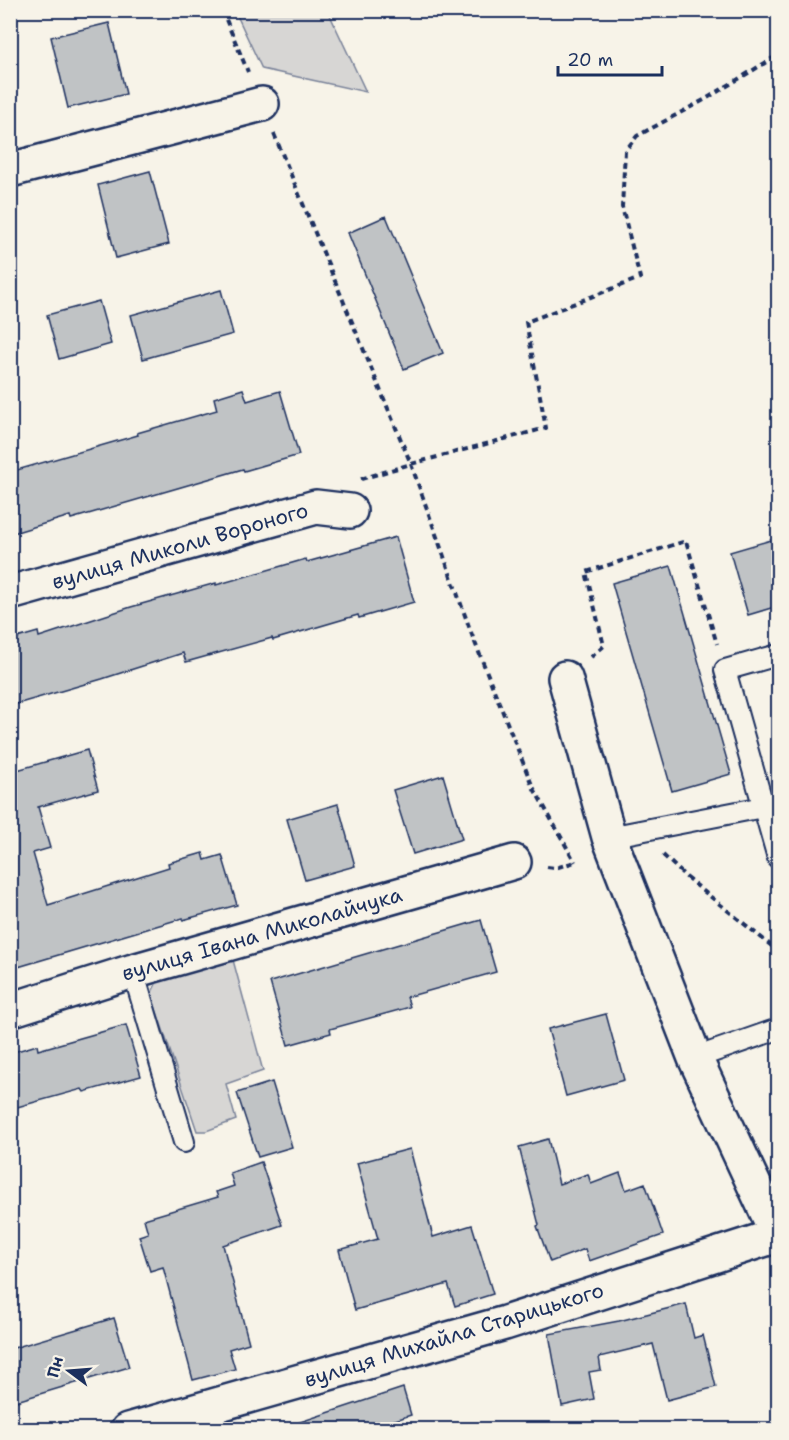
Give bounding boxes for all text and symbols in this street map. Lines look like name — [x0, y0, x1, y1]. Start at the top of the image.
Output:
scale bar — [558, 39, 662, 77]
text: 20 m — [567, 48, 613, 72]
street label: вулиця Миколи Вороного — [49, 496, 311, 596]
street label: вулиця Івана Миколайчука — [118, 880, 406, 988]
street label: вулиця Михайла Старицького — [301, 1276, 607, 1394]
north arrow — [39, 1341, 99, 1401]
text: Пн — [42, 1354, 68, 1380]

